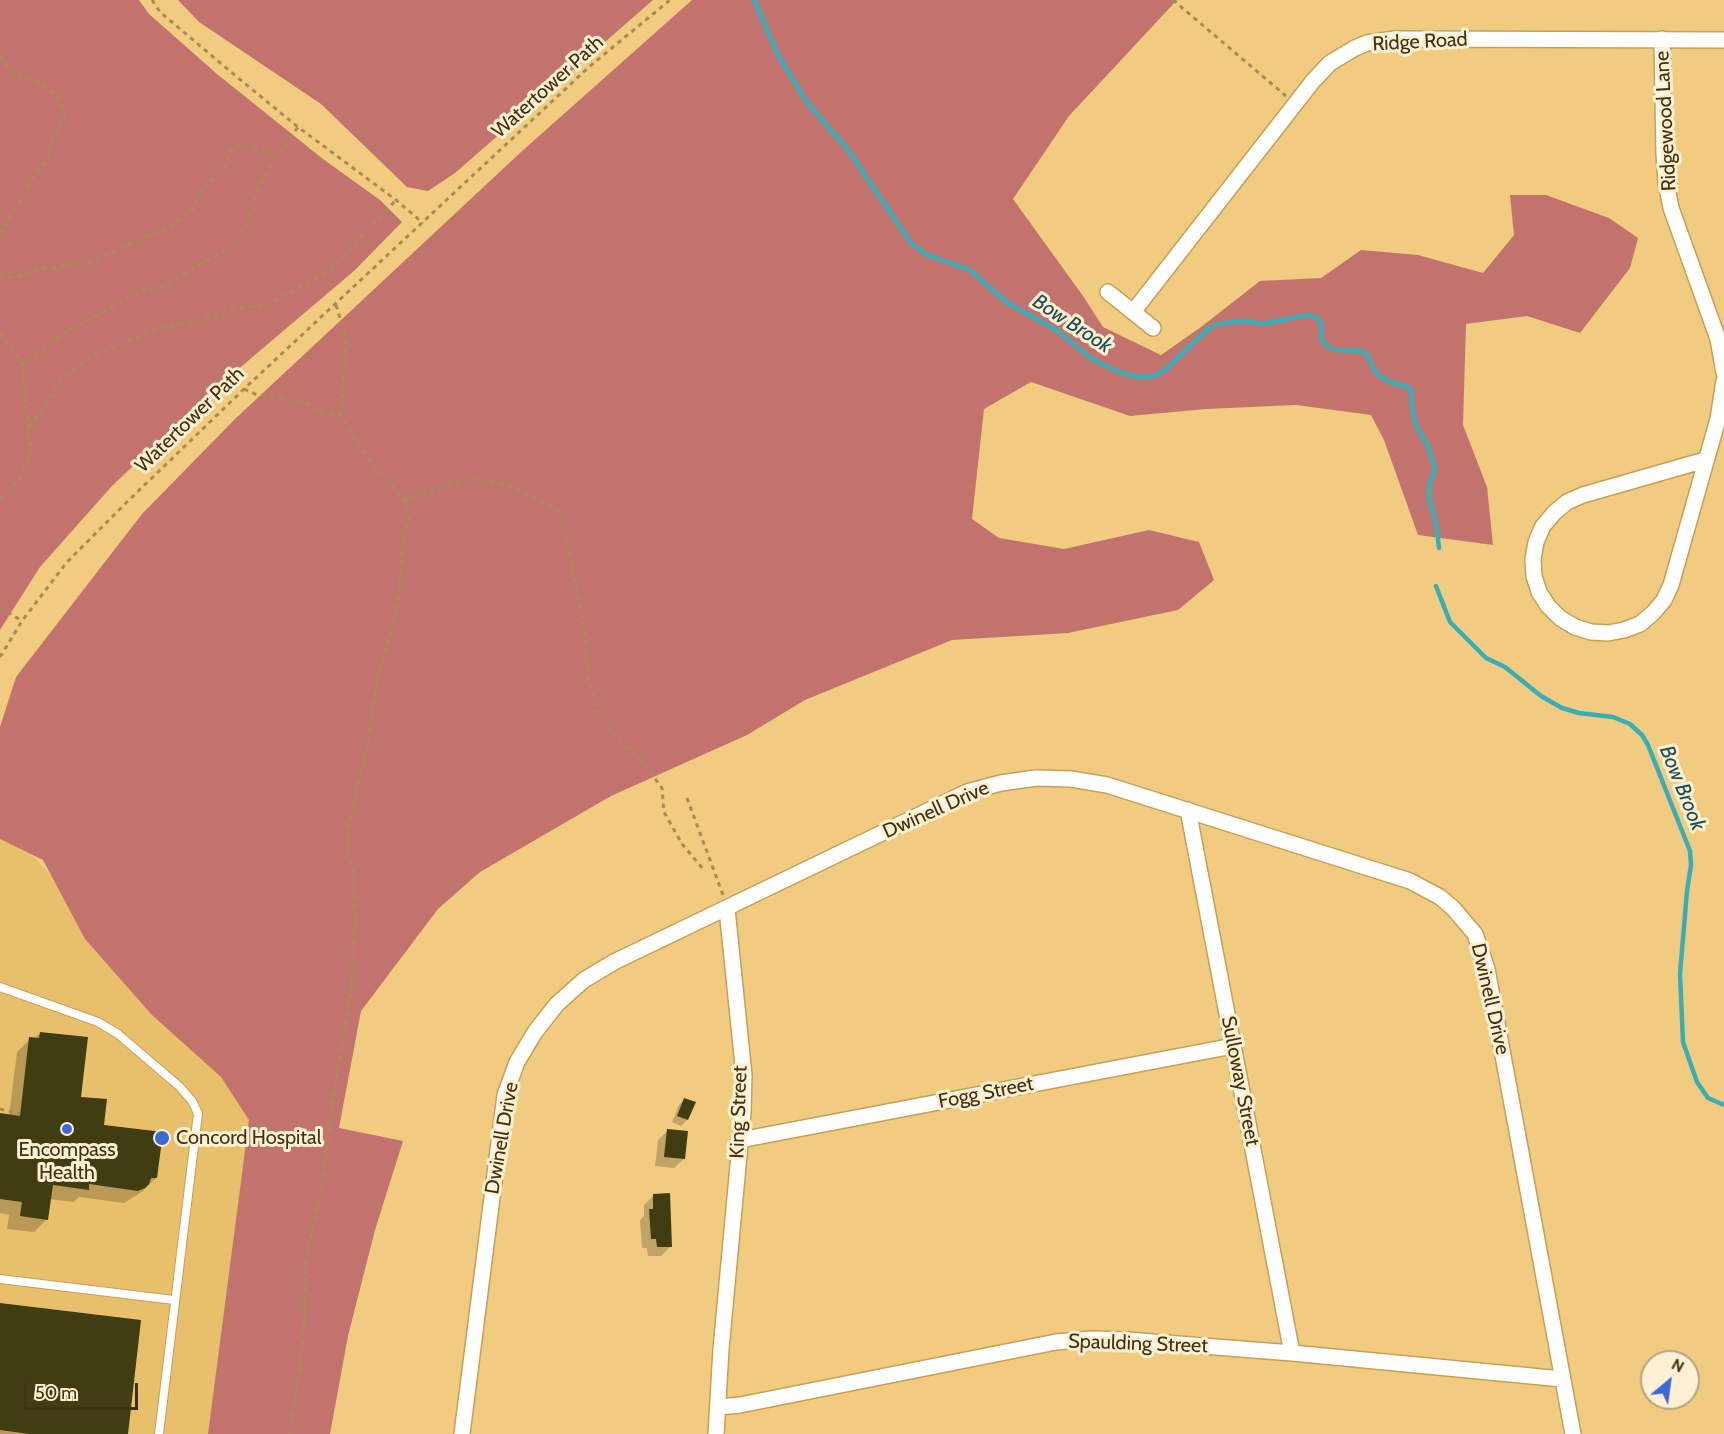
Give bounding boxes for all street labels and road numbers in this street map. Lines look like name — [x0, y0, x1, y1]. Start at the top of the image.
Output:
street label: Ridge Road — [1372, 28, 1468, 56]
street label: Watertower Path — [487, 31, 609, 143]
street label: Ridgewood Lane — [1650, 50, 1682, 192]
street label: Watertower Path — [131, 362, 249, 478]
street label: Dwinell Drive — [879, 776, 993, 844]
street label: Dwinell Drive — [1466, 941, 1514, 1057]
street label: Sulloway Street — [1216, 1014, 1264, 1148]
street label: King Street — [725, 1065, 753, 1159]
street label: Fogg Street — [936, 1072, 1036, 1114]
street label: Dwinell Drive — [480, 1080, 524, 1196]
street label: Spaulding Street — [1068, 1330, 1208, 1358]

